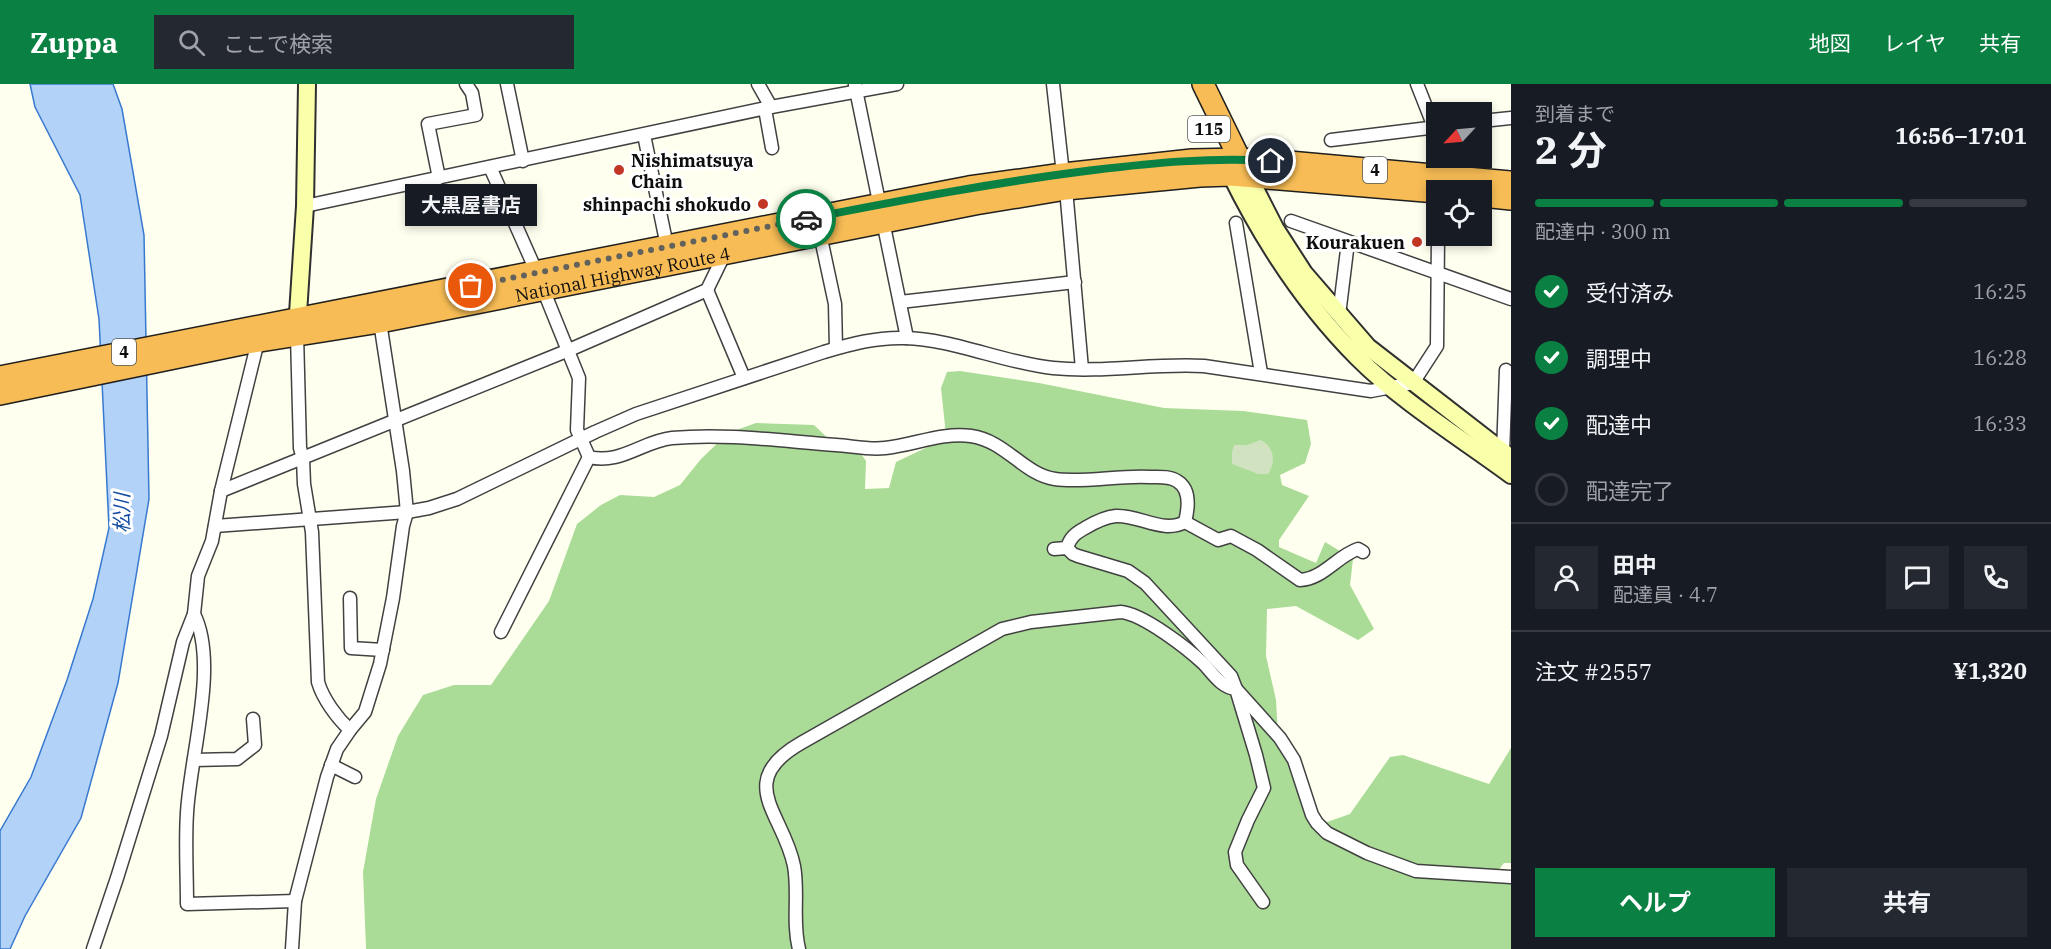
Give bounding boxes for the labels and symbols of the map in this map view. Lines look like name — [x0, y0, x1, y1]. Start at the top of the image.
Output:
north arrow — [1426, 102, 1492, 168]
road number: 115 — [1188, 116, 1230, 142]
pin — [1245, 135, 1296, 186]
place label: Nishimatsuya Chain — [631, 149, 754, 193]
road number: 4 — [1363, 157, 1387, 183]
marker: Nishimatsuya Chain — [612, 163, 626, 177]
callout: 大黒屋書店 — [405, 184, 537, 226]
courier — [776, 189, 836, 249]
place label: shinpachi shokudo — [583, 193, 751, 216]
marker: shinpachi shokudo — [756, 197, 770, 211]
place label: Kourakuen — [1306, 231, 1405, 254]
marker: Kourakuen — [1410, 235, 1424, 249]
street label: National Highway Route 4 — [513, 241, 732, 306]
pin — [445, 260, 496, 311]
road number: 4 — [112, 339, 136, 365]
water label: 松川 — [108, 491, 135, 533]

